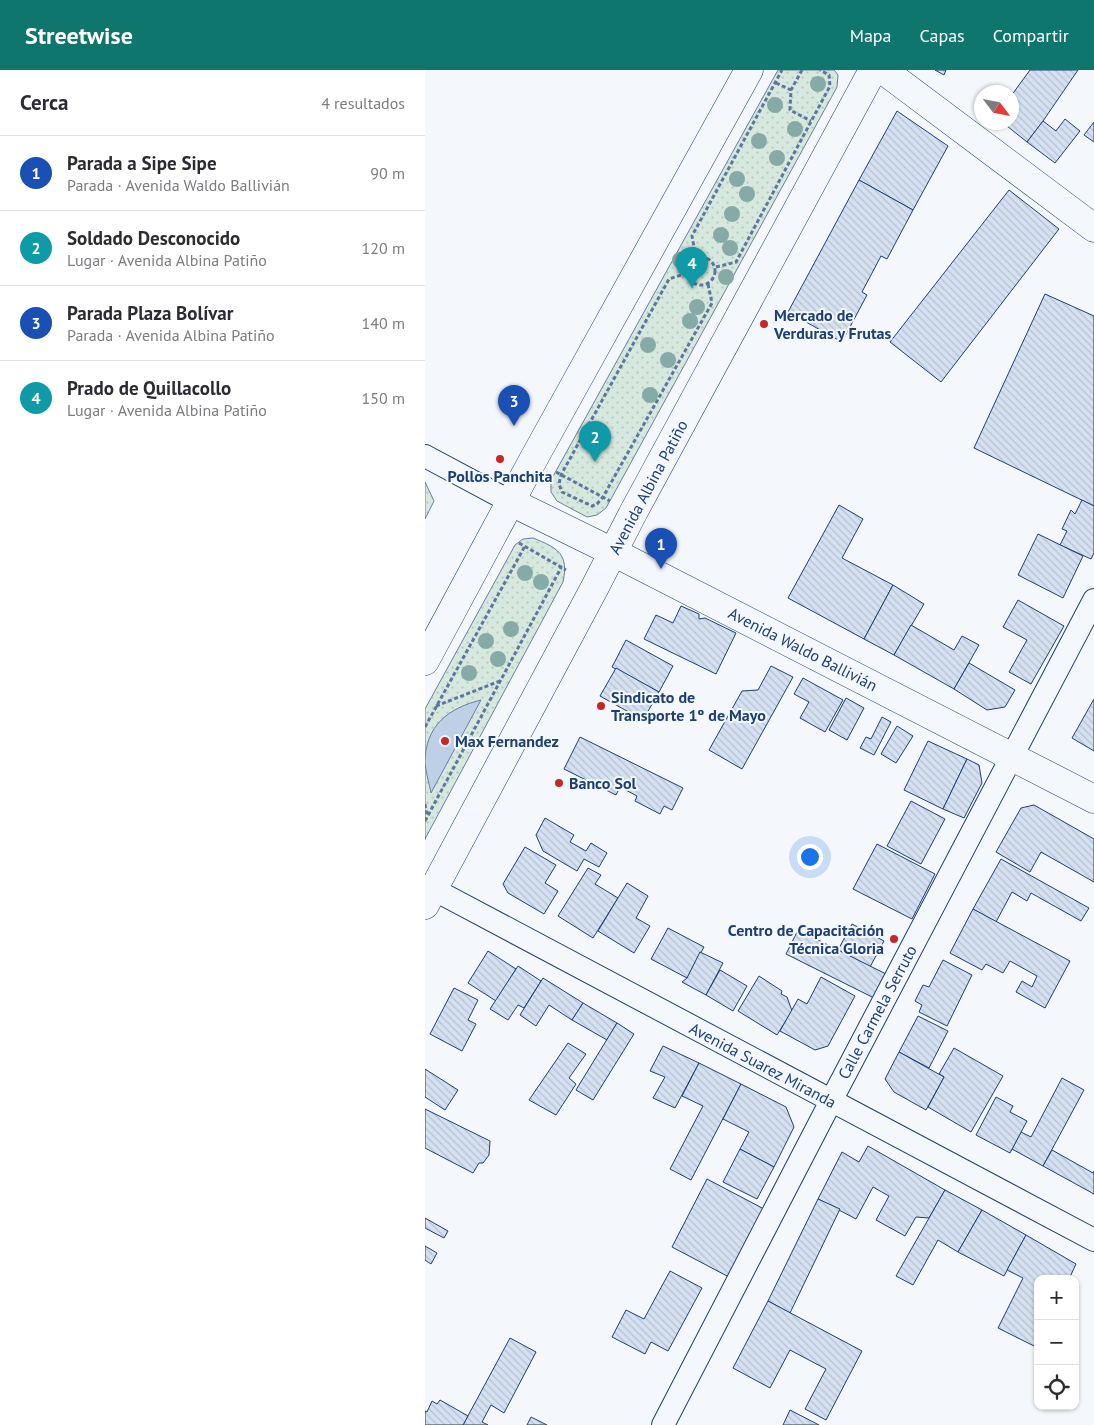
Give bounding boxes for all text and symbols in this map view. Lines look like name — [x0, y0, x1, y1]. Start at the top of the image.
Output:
text: Streetwise — [25, 20, 133, 51]
text: Mapa — [850, 24, 892, 47]
text: Capas — [920, 24, 965, 47]
text: Compartir — [993, 24, 1069, 47]
north arrow — [974, 85, 1019, 130]
text: Cerca — [20, 89, 69, 116]
text: 4 resultados — [321, 93, 405, 113]
text: Parada a Sipe Sipe — [67, 151, 217, 175]
text: 1 — [31, 163, 41, 183]
text: 90 m — [370, 163, 405, 183]
text: Parada · Avenida Waldo Ballivián — [67, 175, 290, 195]
text: Soldado Desconocido — [67, 226, 240, 250]
text: 2 — [31, 238, 41, 258]
text: 120 m — [362, 238, 405, 258]
pin: 4 — [676, 247, 708, 288]
text: Lugar · Avenida Albina Patiño — [67, 250, 267, 270]
text: Parada Plaza Bolívar — [67, 301, 233, 325]
place label: Mercado de Verduras y Frutas — [773, 305, 891, 343]
text: 3 — [31, 313, 41, 333]
text: 140 m — [362, 313, 405, 333]
marker: Mercado de Verduras y Frutas — [758, 318, 770, 330]
text: Parada · Avenida Albina Patiño — [67, 325, 275, 345]
text: Prado de Quillacollo — [67, 376, 231, 400]
pin: 3 — [498, 385, 530, 426]
text: 4 — [31, 388, 41, 408]
text: 150 m — [362, 388, 405, 408]
text: Lugar · Avenida Albina Patiño — [67, 400, 267, 420]
street label: Avenida Albina Patiño — [604, 416, 692, 558]
pin: 2 — [579, 421, 611, 462]
marker: Pollos Panchita — [494, 453, 506, 465]
place label: Pollos Panchita — [448, 466, 552, 486]
pin: 1 — [645, 528, 677, 569]
street label: Avenida Waldo Ballivián — [725, 603, 881, 695]
place label: Sindicato de Transporte 1º de Mayo — [611, 687, 766, 725]
marker: Sindicato de Transporte 1º de Mayo — [595, 700, 607, 712]
place label: Max Fernandez — [455, 731, 559, 751]
marker: Max Fernandez — [439, 735, 451, 747]
place label: Banco Sol — [569, 773, 636, 793]
marker: Banco Sol — [553, 777, 565, 789]
your location — [797, 844, 823, 870]
place label: Centro de Capacitación Técnica Gloria — [728, 920, 884, 958]
marker: Centro de Capacitación Técnica Gloria — [888, 933, 900, 945]
street label: Calle Carmela Serruto — [833, 942, 921, 1082]
street label: Avenida Suarez Miranda — [686, 1018, 840, 1112]
map controls — [1034, 1275, 1079, 1410]
button: + — [1034, 1275, 1079, 1320]
button: − — [1034, 1320, 1079, 1365]
button: locate — [1034, 1365, 1079, 1410]

